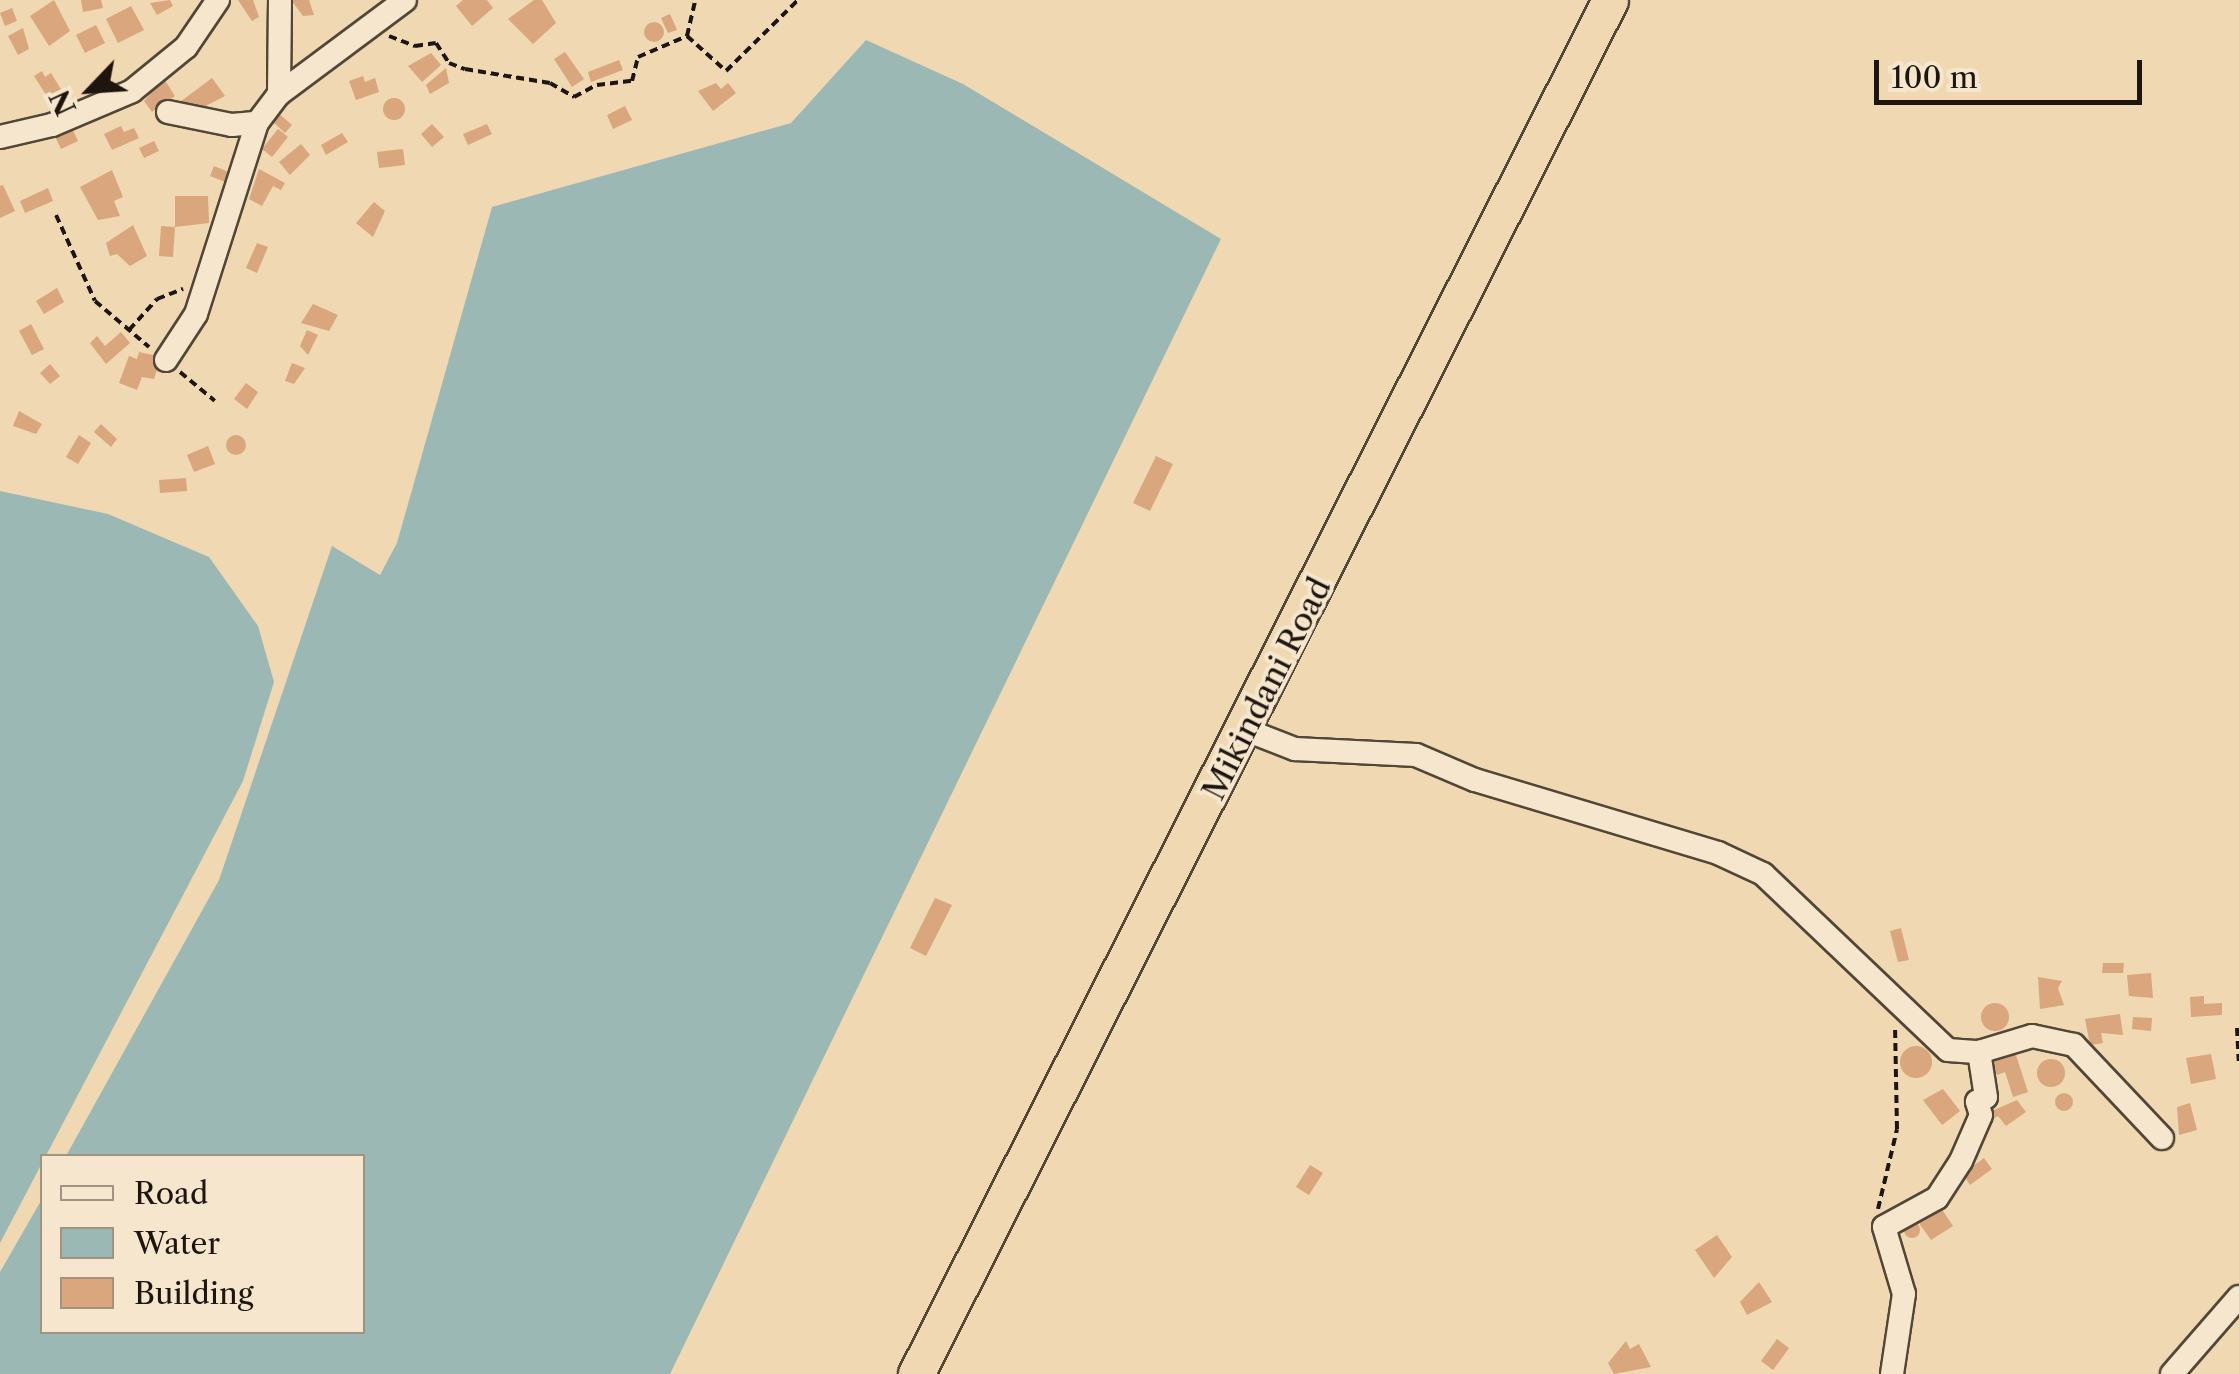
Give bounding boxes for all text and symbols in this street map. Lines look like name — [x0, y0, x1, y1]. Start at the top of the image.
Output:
north arrow — [40, 40, 140, 140]
scale bar — [1879, 40, 2146, 102]
text: 100 m — [1891, 59, 1978, 96]
text: N — [42, 84, 83, 121]
street label: Mikindani Road — [1194, 572, 1340, 806]
legend — [40, 1154, 365, 1334]
text: Road — [134, 1175, 208, 1212]
text: Water — [134, 1225, 220, 1262]
text: Building — [134, 1275, 254, 1312]

